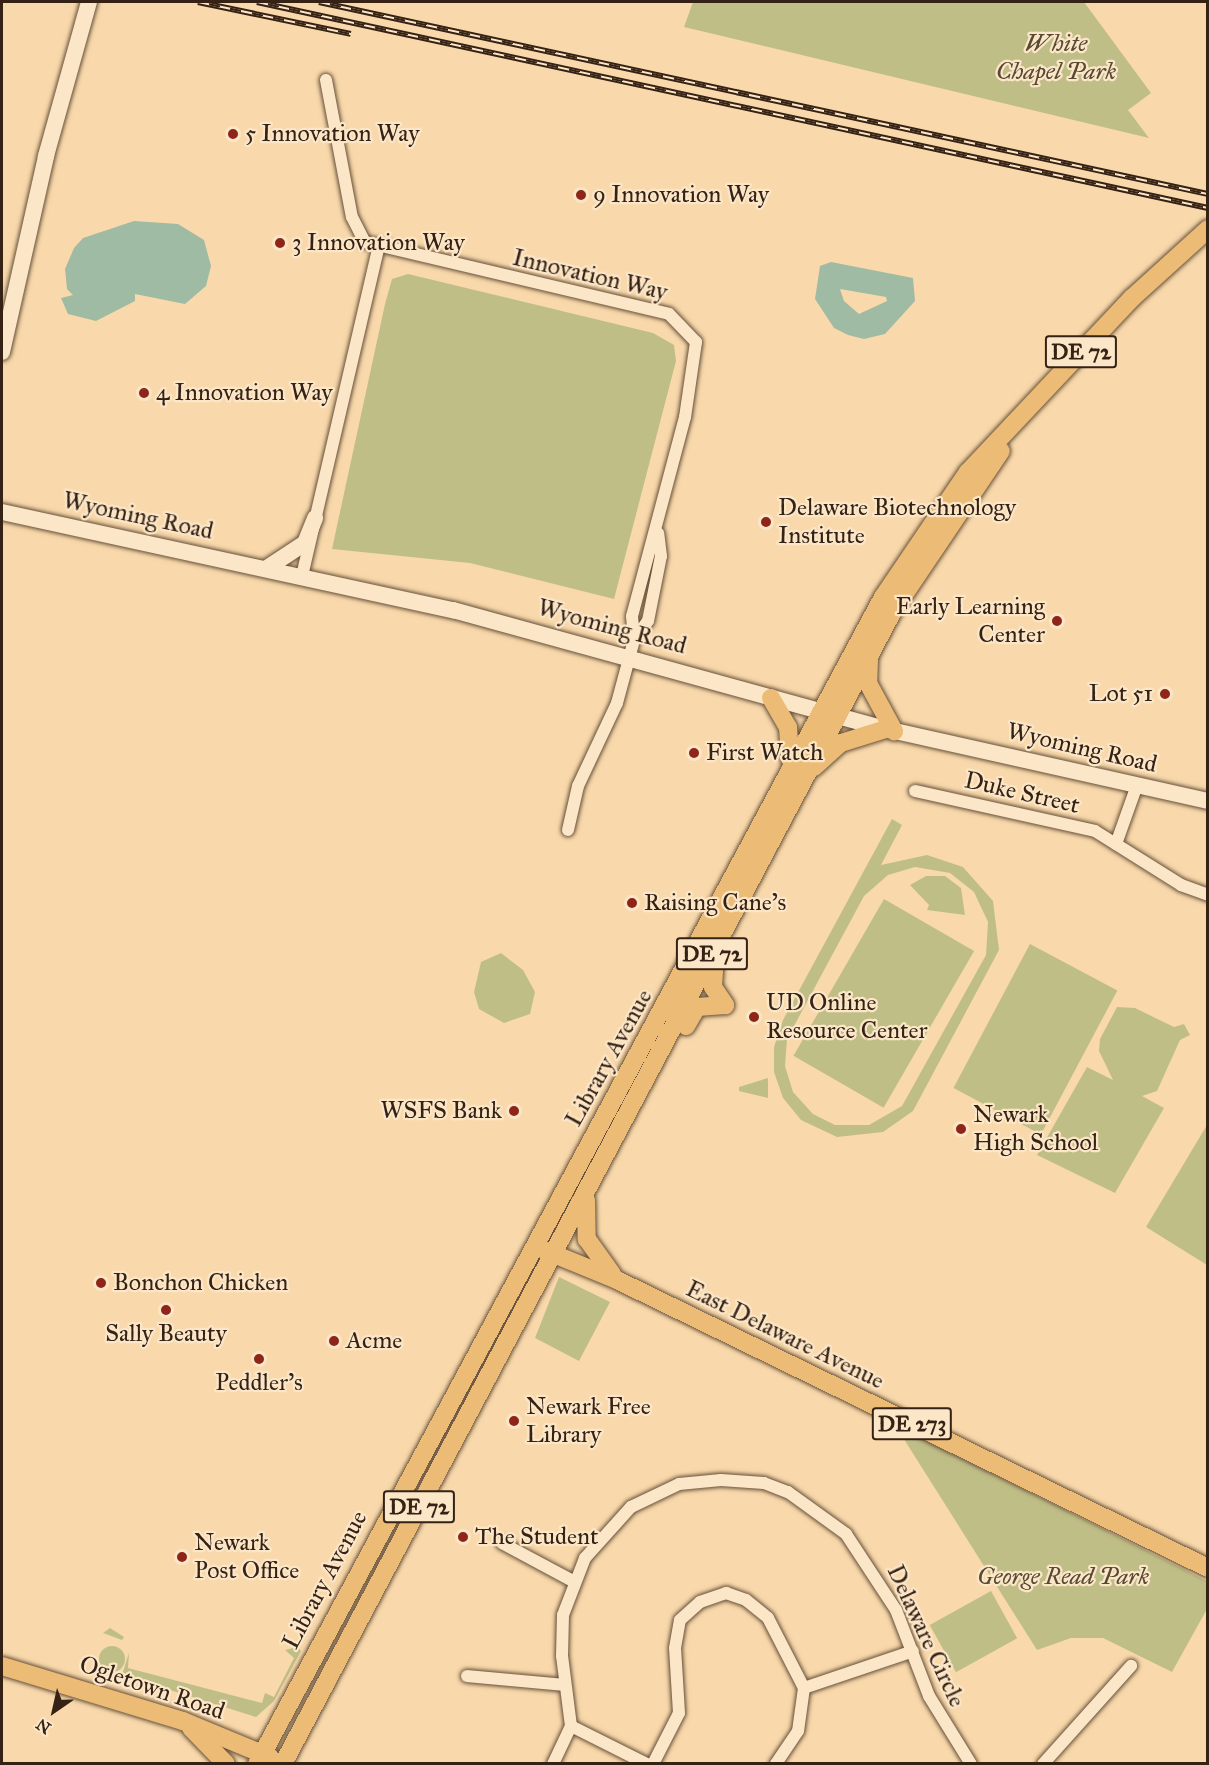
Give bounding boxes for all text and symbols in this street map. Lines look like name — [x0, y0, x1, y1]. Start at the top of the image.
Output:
park label: White Chapel Park — [996, 30, 1116, 86]
place label: 5 Innovation Way — [245, 120, 419, 148]
marker: 5 Innovation Way — [226, 127, 240, 141]
place label: 9 Innovation Way — [593, 181, 769, 209]
marker: 9 Innovation Way — [574, 188, 588, 202]
place label: 3 Innovation Way — [292, 229, 465, 257]
marker: 3 Innovation Way — [273, 236, 287, 250]
street label: Innovation Way — [510, 243, 670, 307]
road number: DE 72 — [1044, 333, 1118, 371]
place label: 4 Innovation Way — [156, 379, 333, 407]
marker: 4 Innovation Way — [137, 386, 151, 400]
street label: Wyoming Road — [60, 486, 216, 546]
place label: Delaware Biotechnology Institute — [778, 494, 1016, 550]
marker: Delaware Biotechnology Institute — [759, 515, 773, 529]
street label: Wyoming Road — [534, 593, 690, 661]
place label: Early Learning Center — [896, 593, 1045, 649]
marker: Early Learning Center — [1050, 614, 1064, 628]
place label: Lot 51 — [1089, 680, 1153, 708]
marker: Lot 51 — [1158, 687, 1172, 701]
street label: Wyoming Road — [1004, 717, 1160, 779]
place label: First Watch — [706, 739, 823, 767]
marker: First Watch — [687, 746, 701, 760]
street label: Duke Street — [962, 766, 1082, 820]
place label: Raising Cane's — [644, 889, 786, 917]
marker: Raising Cane's — [625, 896, 639, 910]
road number: DE 72 — [674, 935, 750, 973]
street label: Library Avenue — [559, 984, 659, 1132]
place label: UD Online Resource Center — [766, 989, 927, 1045]
marker: UD Online Resource Center — [747, 1010, 761, 1024]
place label: WSFS Bank — [381, 1097, 502, 1125]
place label: Newark High School — [973, 1101, 1098, 1157]
marker: WSFS Bank — [507, 1104, 521, 1118]
marker: Newark High School — [954, 1122, 968, 1136]
place label: Bonchon Chicken — [113, 1269, 288, 1297]
street label: East Delaware Avenue — [681, 1274, 889, 1396]
marker: Bonchon Chicken — [94, 1276, 108, 1290]
marker: Sally Beauty — [159, 1303, 173, 1317]
place label: Sally Beauty — [105, 1320, 227, 1348]
place label: Acme — [346, 1327, 402, 1355]
marker: Acme — [327, 1334, 341, 1348]
marker: Peddler's — [252, 1352, 266, 1366]
place label: Peddler's — [215, 1369, 303, 1397]
place label: Newark Free Library — [526, 1393, 651, 1449]
road number: DE 273 — [872, 1405, 952, 1443]
marker: Newark Free Library — [507, 1414, 521, 1428]
road number: DE 72 — [382, 1488, 456, 1526]
street label: Library Avenue — [277, 1506, 373, 1654]
place label: The Student — [475, 1523, 598, 1551]
place label: Newark Post Office — [194, 1529, 299, 1585]
marker: The Student — [456, 1530, 470, 1544]
marker: Newark Post Office — [175, 1550, 189, 1564]
street label: Delaware Circle — [880, 1560, 972, 1712]
park label: George Read Park — [977, 1563, 1149, 1591]
street label: Ogletown Road — [76, 1650, 228, 1726]
north arrow — [24, 1681, 84, 1741]
text: N — [33, 1715, 55, 1738]

